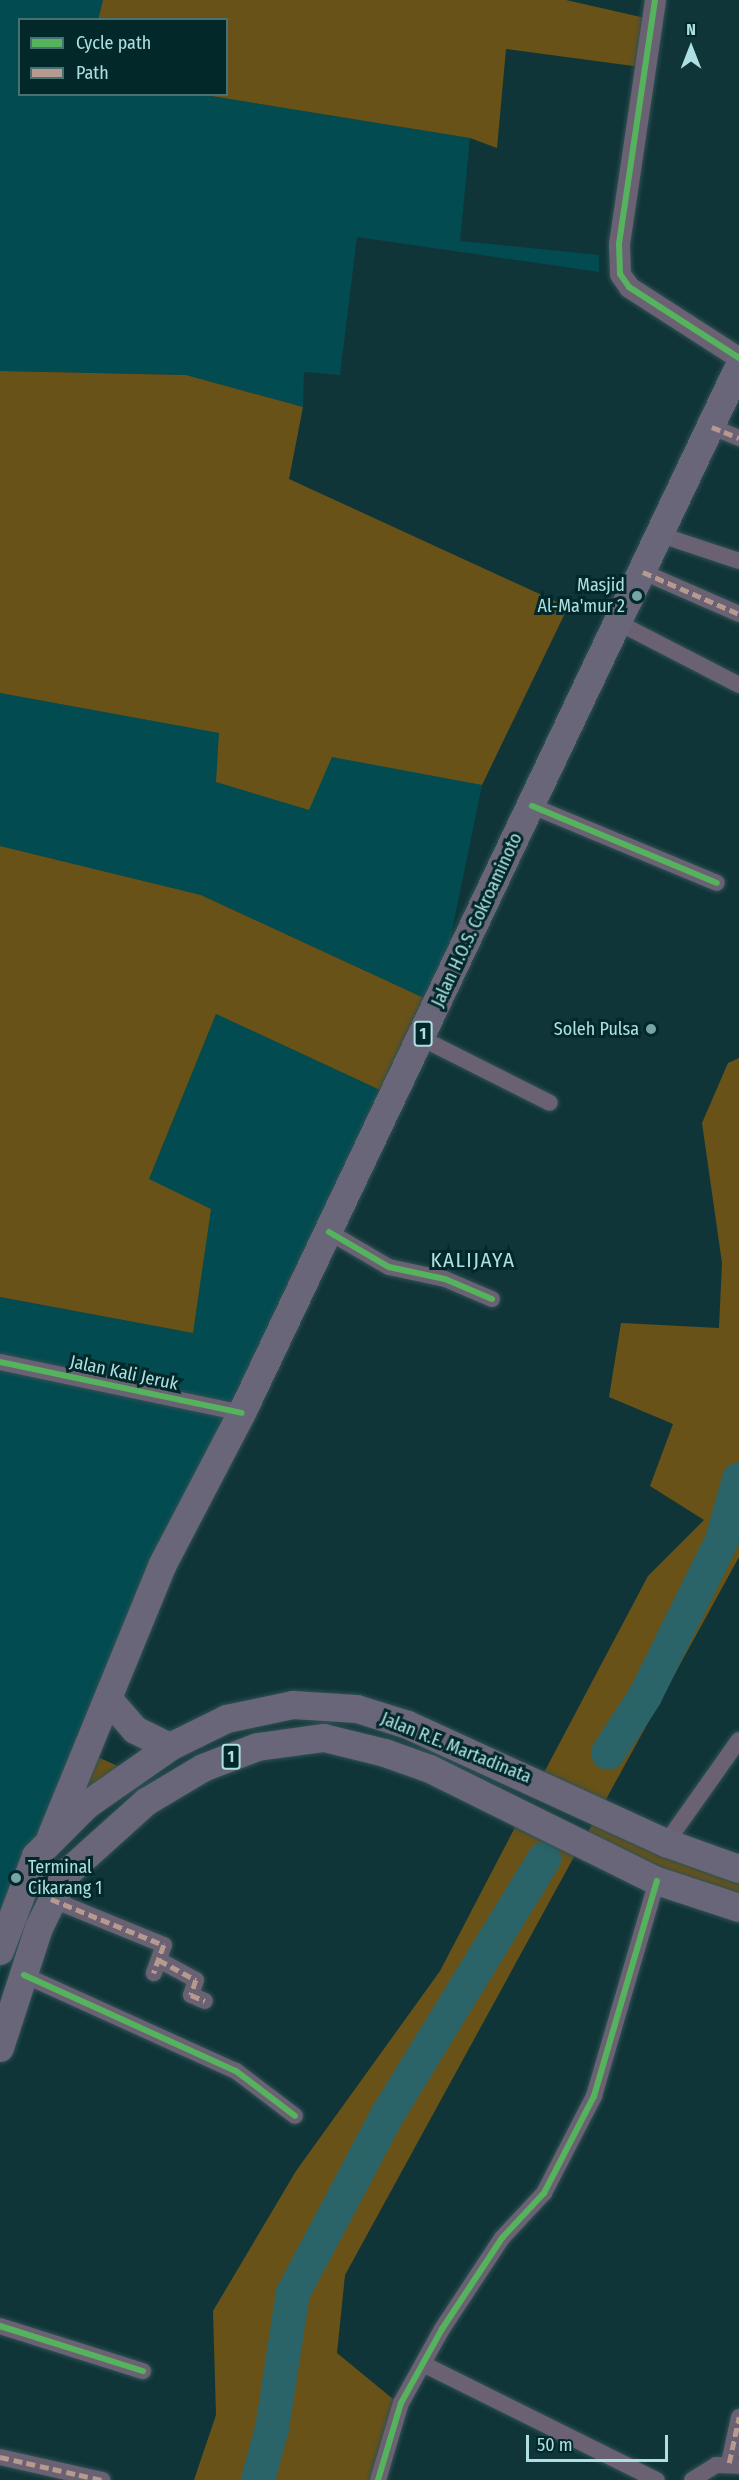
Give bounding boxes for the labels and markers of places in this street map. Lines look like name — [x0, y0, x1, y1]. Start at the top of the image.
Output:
place label: Masjid Al-Ma'mur 2 — [538, 575, 625, 618]
marker: Masjid Al-Ma'mur 2 — [630, 589, 644, 603]
place label: Soleh Pulsa — [554, 1018, 639, 1040]
marker: Soleh Pulsa — [644, 1022, 658, 1036]
place label: Terminal Cikarang 1 — [28, 1857, 102, 1900]
marker: Terminal Cikarang 1 — [9, 1871, 23, 1885]

